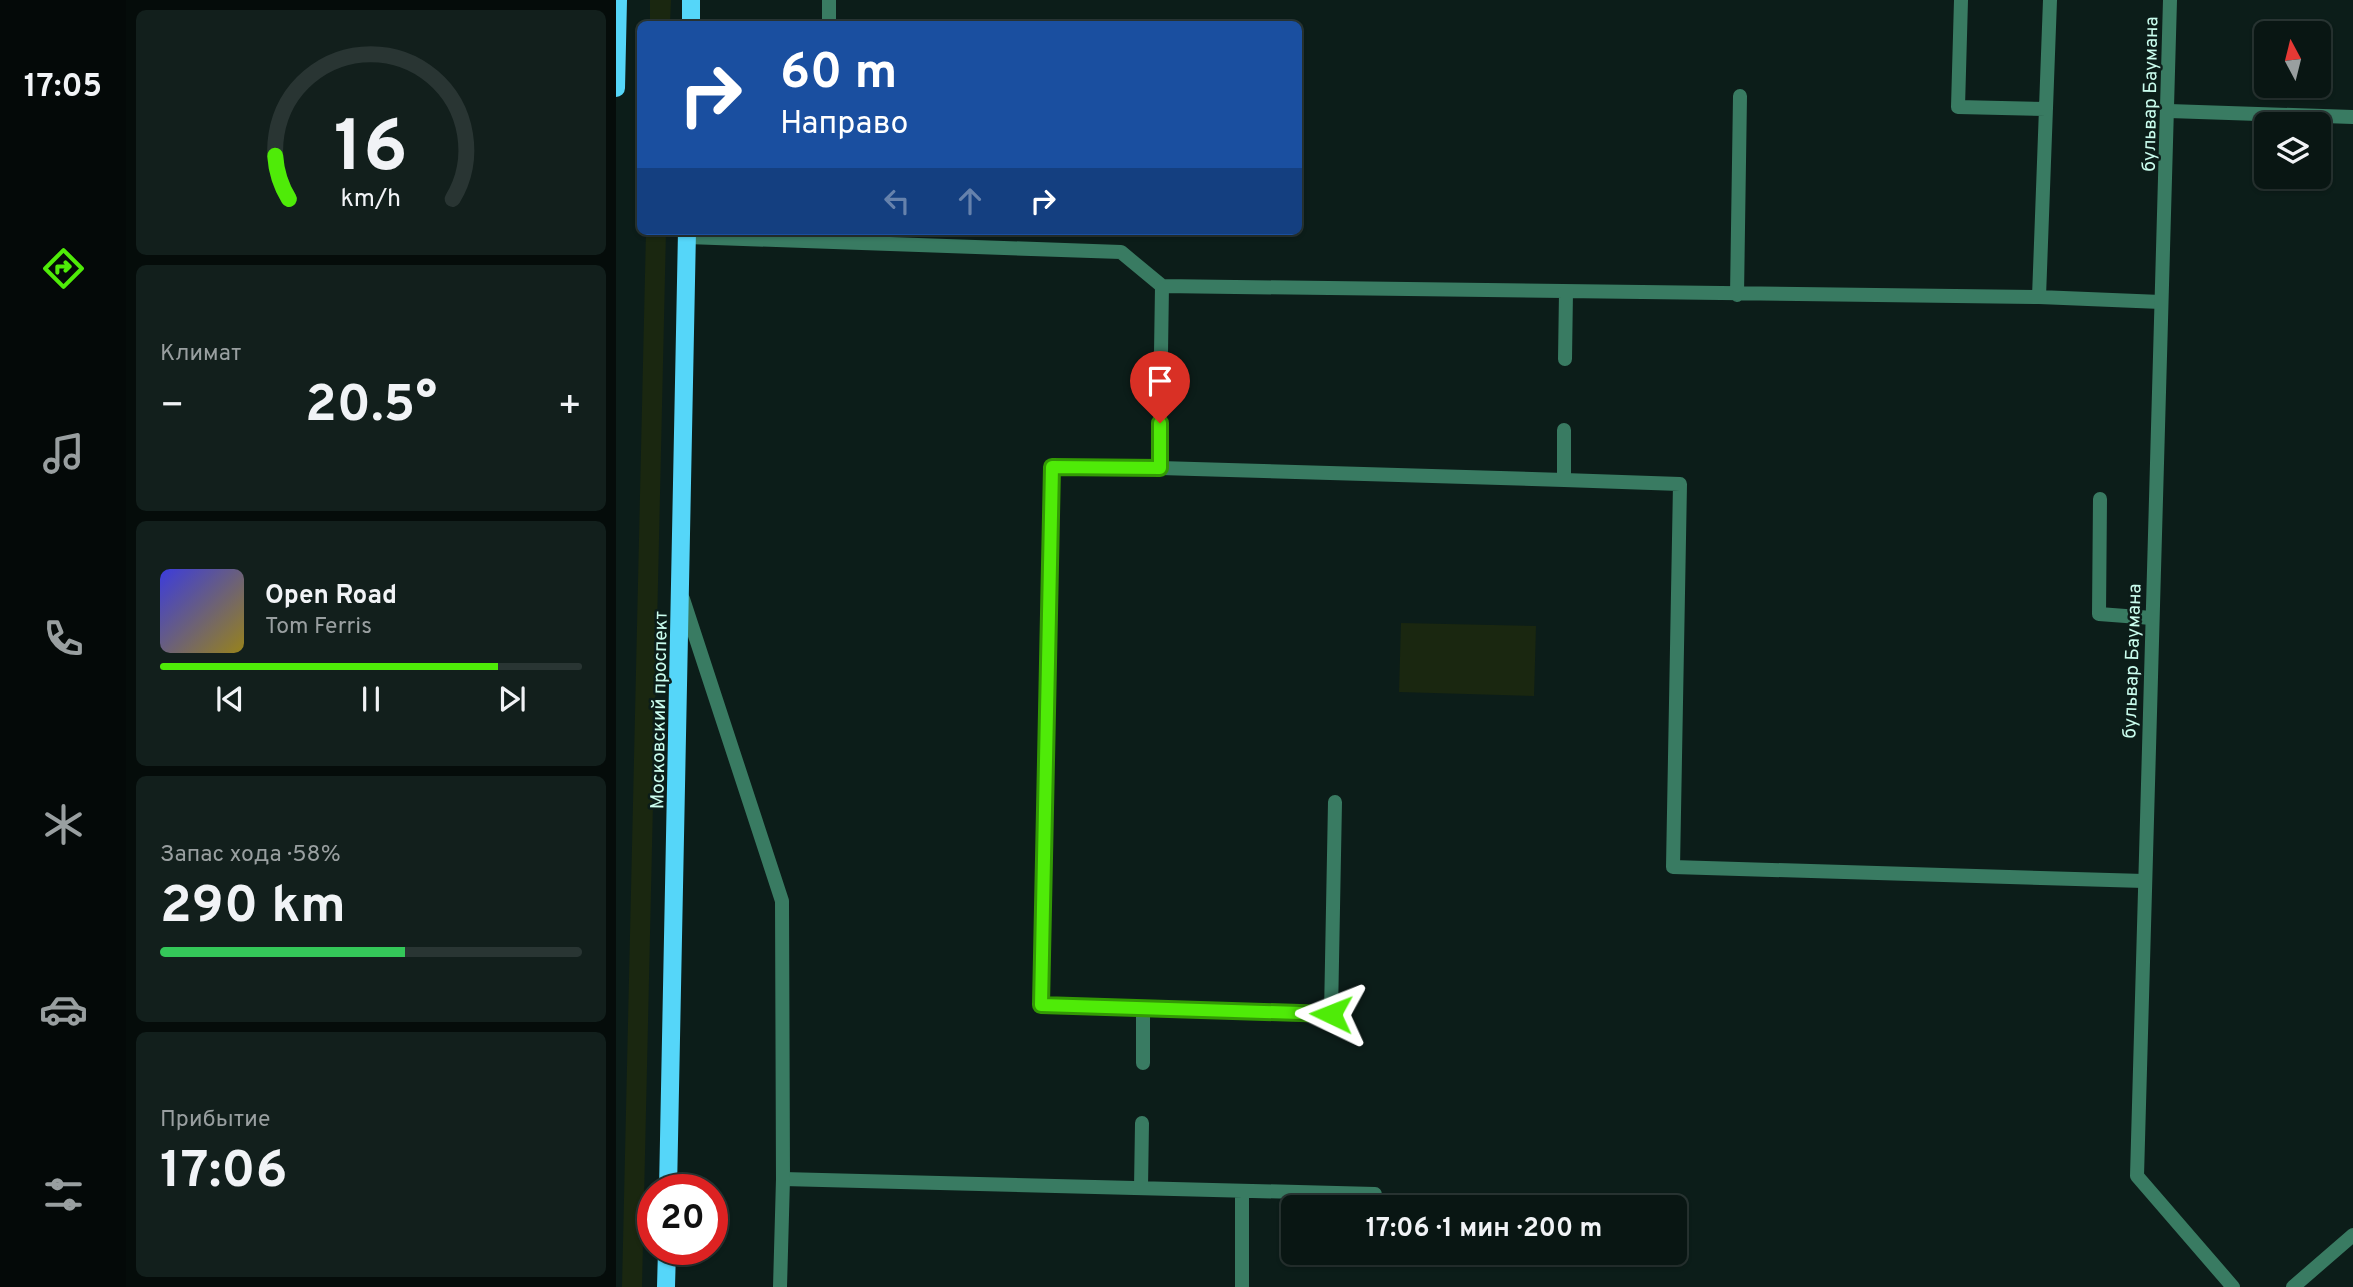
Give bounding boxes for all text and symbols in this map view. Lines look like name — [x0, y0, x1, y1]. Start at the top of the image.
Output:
street label: бульвар Баумана — [2138, 16, 2164, 172]
north arrow — [2254, 21, 2331, 98]
map controls — [2254, 21, 2331, 189]
text: 60 m — [780, 44, 898, 106]
icon: right — [665, 49, 756, 140]
text: 17:05 — [24, 68, 102, 108]
text: 16 — [334, 105, 408, 197]
text: Направо — [780, 105, 908, 145]
button: layers — [2254, 112, 2331, 189]
icon: left — [878, 182, 916, 220]
icon: ahead — [951, 182, 989, 220]
icon: right — [1024, 182, 1062, 220]
text: km/h — [341, 184, 401, 216]
icon: directions — [39, 244, 88, 293]
text: Климат — [160, 340, 241, 369]
pin — [1130, 351, 1190, 423]
icon: arrive — [1141, 362, 1179, 400]
text: 20.5° — [305, 374, 437, 440]
text: − — [160, 383, 185, 432]
text: + — [557, 383, 582, 432]
icon: music — [39, 429, 88, 478]
text: Open Road — [265, 580, 397, 613]
street label: бульвар Баумана — [2118, 583, 2148, 739]
street label: Московский проспект — [646, 610, 674, 809]
text: Tom Ferris — [265, 613, 372, 642]
icon: phone — [39, 614, 88, 663]
icon: previous — [211, 680, 249, 718]
icon: pause — [352, 680, 390, 718]
icon: next — [493, 680, 531, 718]
icon: climate — [39, 800, 88, 849]
text: Запас хода · 58% — [160, 841, 341, 870]
text: 290 km — [160, 875, 346, 941]
position arrow — [1294, 977, 1368, 1051]
icon: car — [39, 985, 88, 1034]
text: Прибытие — [160, 1106, 270, 1135]
text: 17:06 — [160, 1140, 287, 1206]
icon: filters — [39, 1170, 88, 1219]
speed limit sign: 20 — [637, 1174, 728, 1265]
text: 17:06 · 1 мин · 200 m — [1366, 1213, 1602, 1246]

